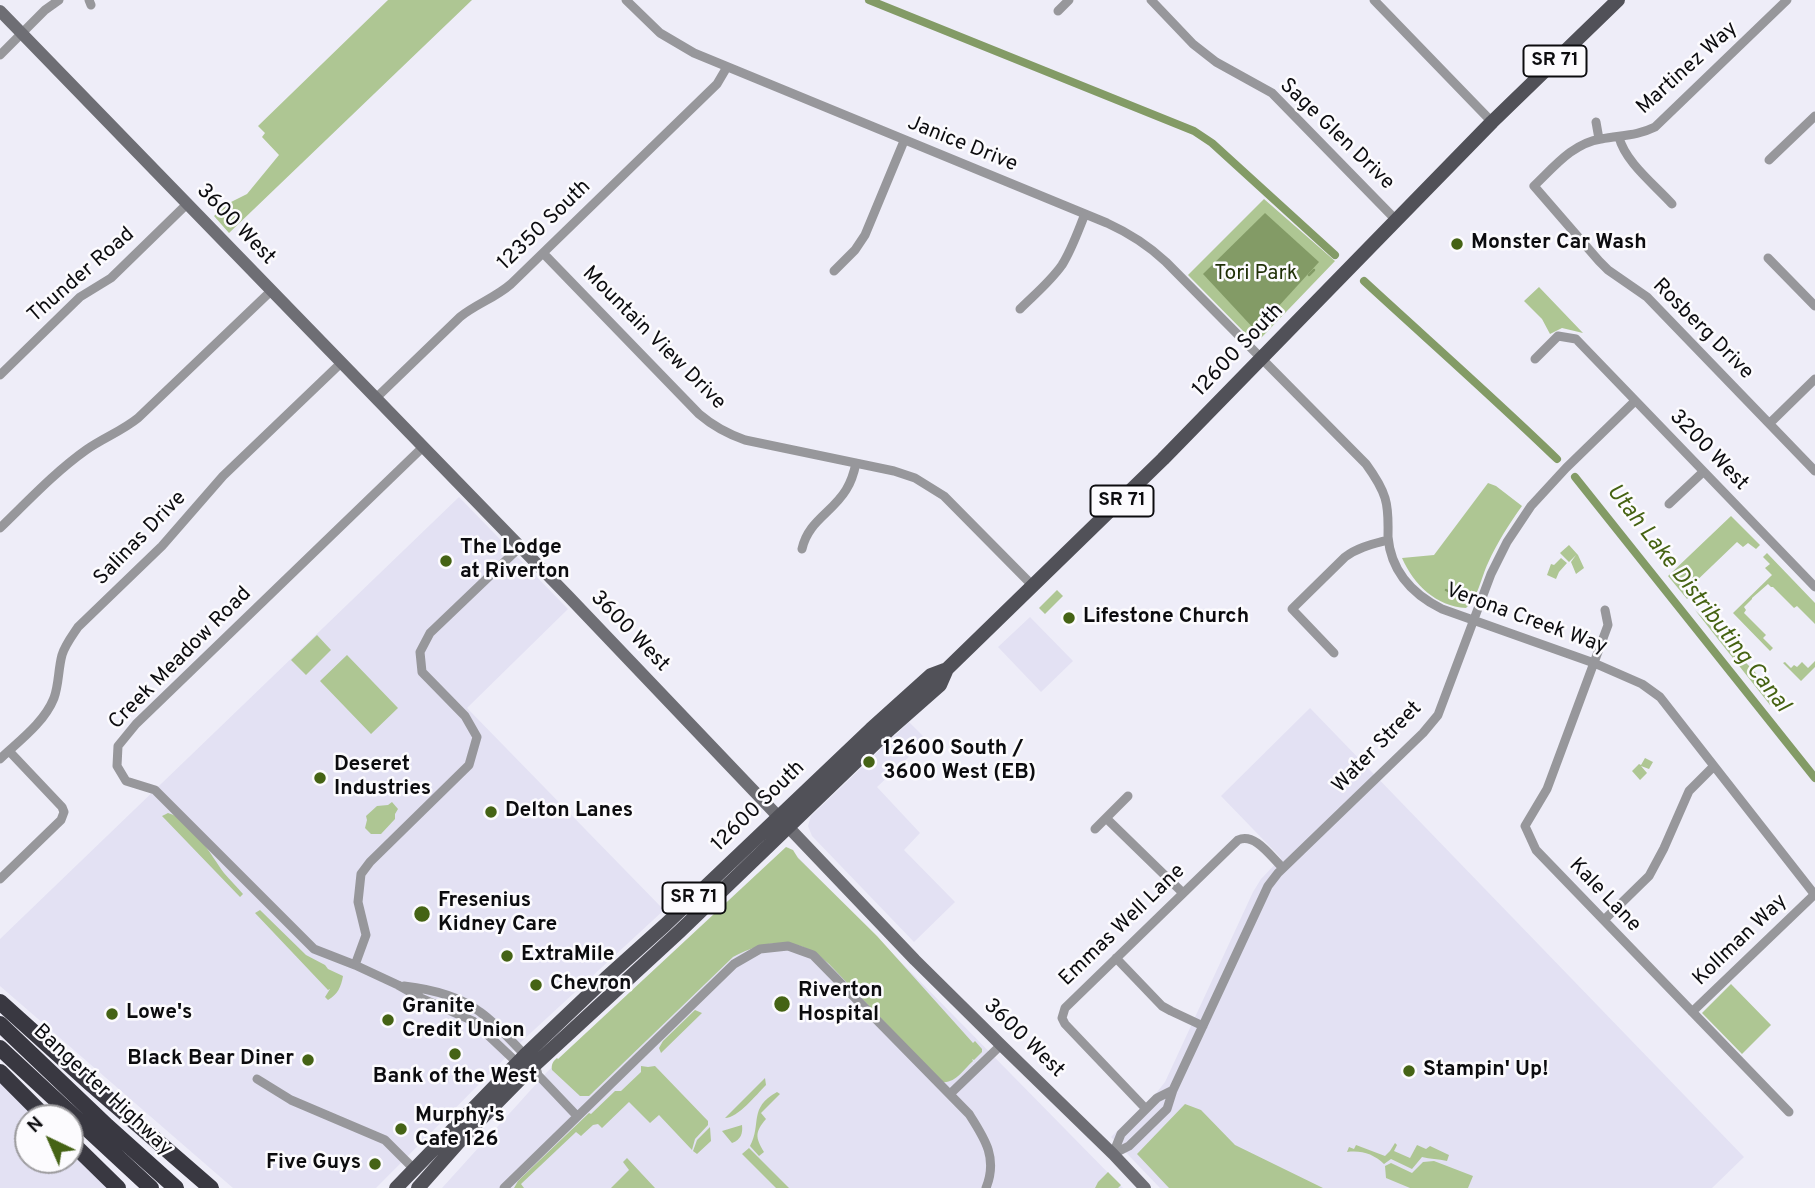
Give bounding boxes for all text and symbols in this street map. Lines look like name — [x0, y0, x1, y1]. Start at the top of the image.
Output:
street label: Martinez Way — [1632, 17, 1744, 121]
road number: SR 71 — [1524, 45, 1586, 76]
street label: Sage Glen Drive — [1273, 74, 1399, 196]
street label: Janice Drive — [903, 111, 1021, 179]
street label: 12350 South — [493, 175, 597, 277]
street label: 3600 West — [190, 179, 280, 271]
street label: Thunder Road — [23, 223, 141, 329]
place label: Monster Car Wash — [1471, 231, 1647, 257]
marker: Monster Car Wash — [1449, 236, 1465, 252]
street label: Mountain View Drive — [576, 262, 730, 416]
park label: Tori Park — [1214, 262, 1298, 288]
street label: Rosberg Drive — [1646, 274, 1758, 386]
street label: 12600 South — [1188, 299, 1290, 403]
street label: 3200 West — [1663, 405, 1753, 497]
water label: Utah Lake Distributing Canal — [1599, 479, 1795, 719]
street label: Salinas Drive — [90, 486, 192, 592]
road number: SR 71 — [1090, 486, 1154, 516]
place label: The Lodge at Riverton — [460, 536, 570, 586]
marker: The Lodge at Riverton — [438, 553, 454, 569]
street label: Verona Creek Way — [1442, 579, 1610, 661]
street label: Creek Meadow Road — [104, 582, 258, 736]
street label: 3600 West — [584, 586, 674, 678]
place label: Lifestone Church — [1083, 605, 1249, 631]
marker: Lifestone Church — [1061, 610, 1077, 626]
street label: Water Street — [1328, 697, 1428, 799]
place label: 12600 South / 3600 West (EB) — [883, 737, 1036, 787]
place label: Deseret Industries — [334, 753, 431, 803]
marker: 12600 South / 3600 West (EB) — [861, 754, 877, 770]
street label: 12600 South — [707, 756, 811, 858]
marker: Deseret Industries — [312, 770, 328, 786]
place label: Delton Lanes — [505, 799, 633, 825]
marker: Delton Lanes — [483, 804, 499, 820]
street label: Kale Lane — [1563, 854, 1645, 938]
street label: Emmas Well Lane — [1055, 860, 1191, 992]
road number: SR 71 — [662, 882, 726, 914]
place label: Fresenius Kidney Care — [438, 889, 557, 939]
street label: Kollman Way — [1689, 890, 1793, 992]
marker: Fresenius Kidney Care — [412, 904, 432, 924]
place label: ExtraMile — [521, 943, 614, 969]
marker: ExtraMile — [499, 948, 515, 964]
place label: Chevron — [550, 972, 631, 998]
marker: Chevron — [528, 977, 544, 993]
place label: Riverton Hospital — [798, 979, 883, 1029]
marker: Riverton Hospital — [772, 994, 792, 1014]
street label: 3600 West — [977, 994, 1069, 1084]
place label: Granite Credit Union — [402, 995, 525, 1045]
place label: Lowe's — [126, 1001, 192, 1027]
marker: Lowe's — [104, 1006, 120, 1022]
marker: Granite Credit Union — [380, 1012, 396, 1028]
street label: Bangerter Highway — [27, 1020, 177, 1162]
marker: Bank of the West — [447, 1046, 463, 1062]
place label: Black Bear Diner — [127, 1047, 294, 1073]
marker: Black Bear Diner — [300, 1052, 316, 1068]
place label: Stampin' Up! — [1423, 1058, 1548, 1084]
marker: Stampin' Up! — [1401, 1063, 1417, 1079]
place label: Bank of the West — [373, 1065, 537, 1091]
north arrow — [14, 1104, 84, 1174]
place label: Murphy's Cafe 126 — [415, 1104, 505, 1154]
text: N — [23, 1112, 49, 1139]
marker: Murphy's Cafe 126 — [393, 1121, 409, 1137]
place label: Five Guys — [266, 1151, 361, 1177]
marker: Five Guys — [367, 1156, 383, 1172]

